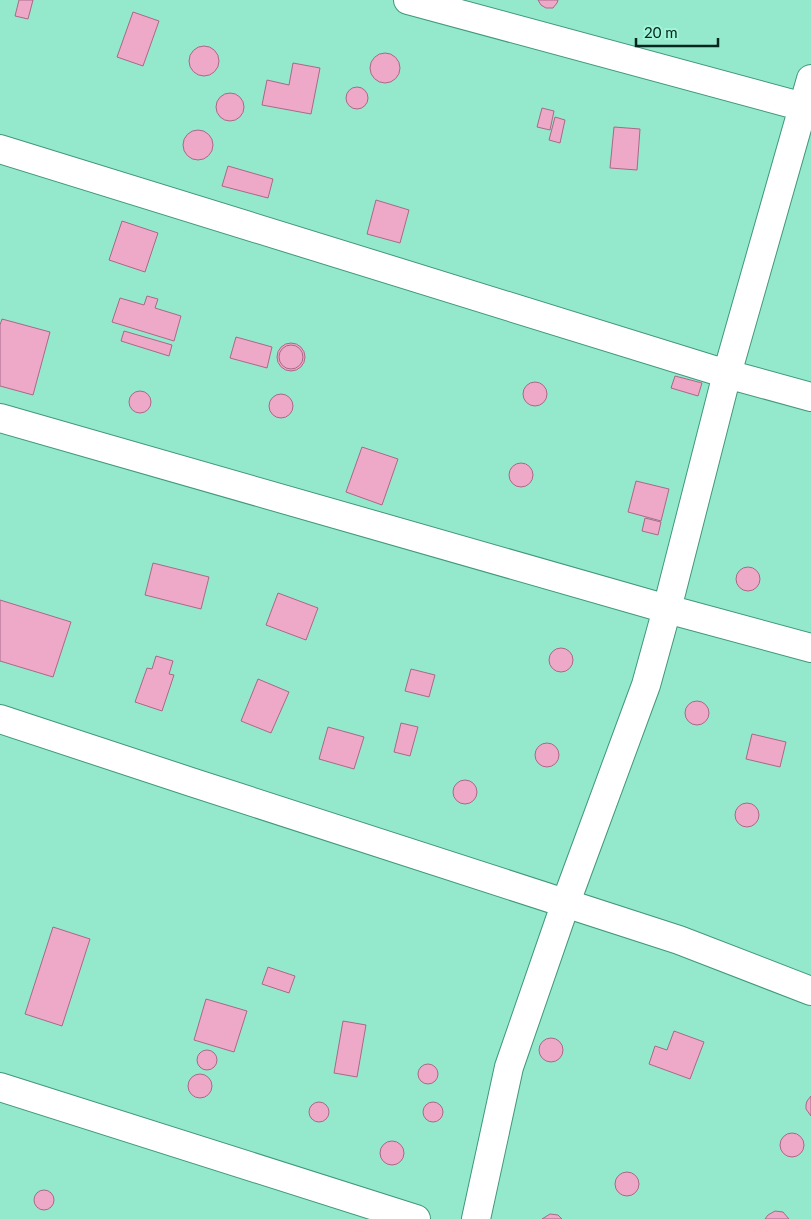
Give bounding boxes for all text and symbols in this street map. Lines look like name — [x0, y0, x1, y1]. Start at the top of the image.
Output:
scale bar — [636, 15, 718, 47]
text: 20 m — [644, 23, 678, 41]

